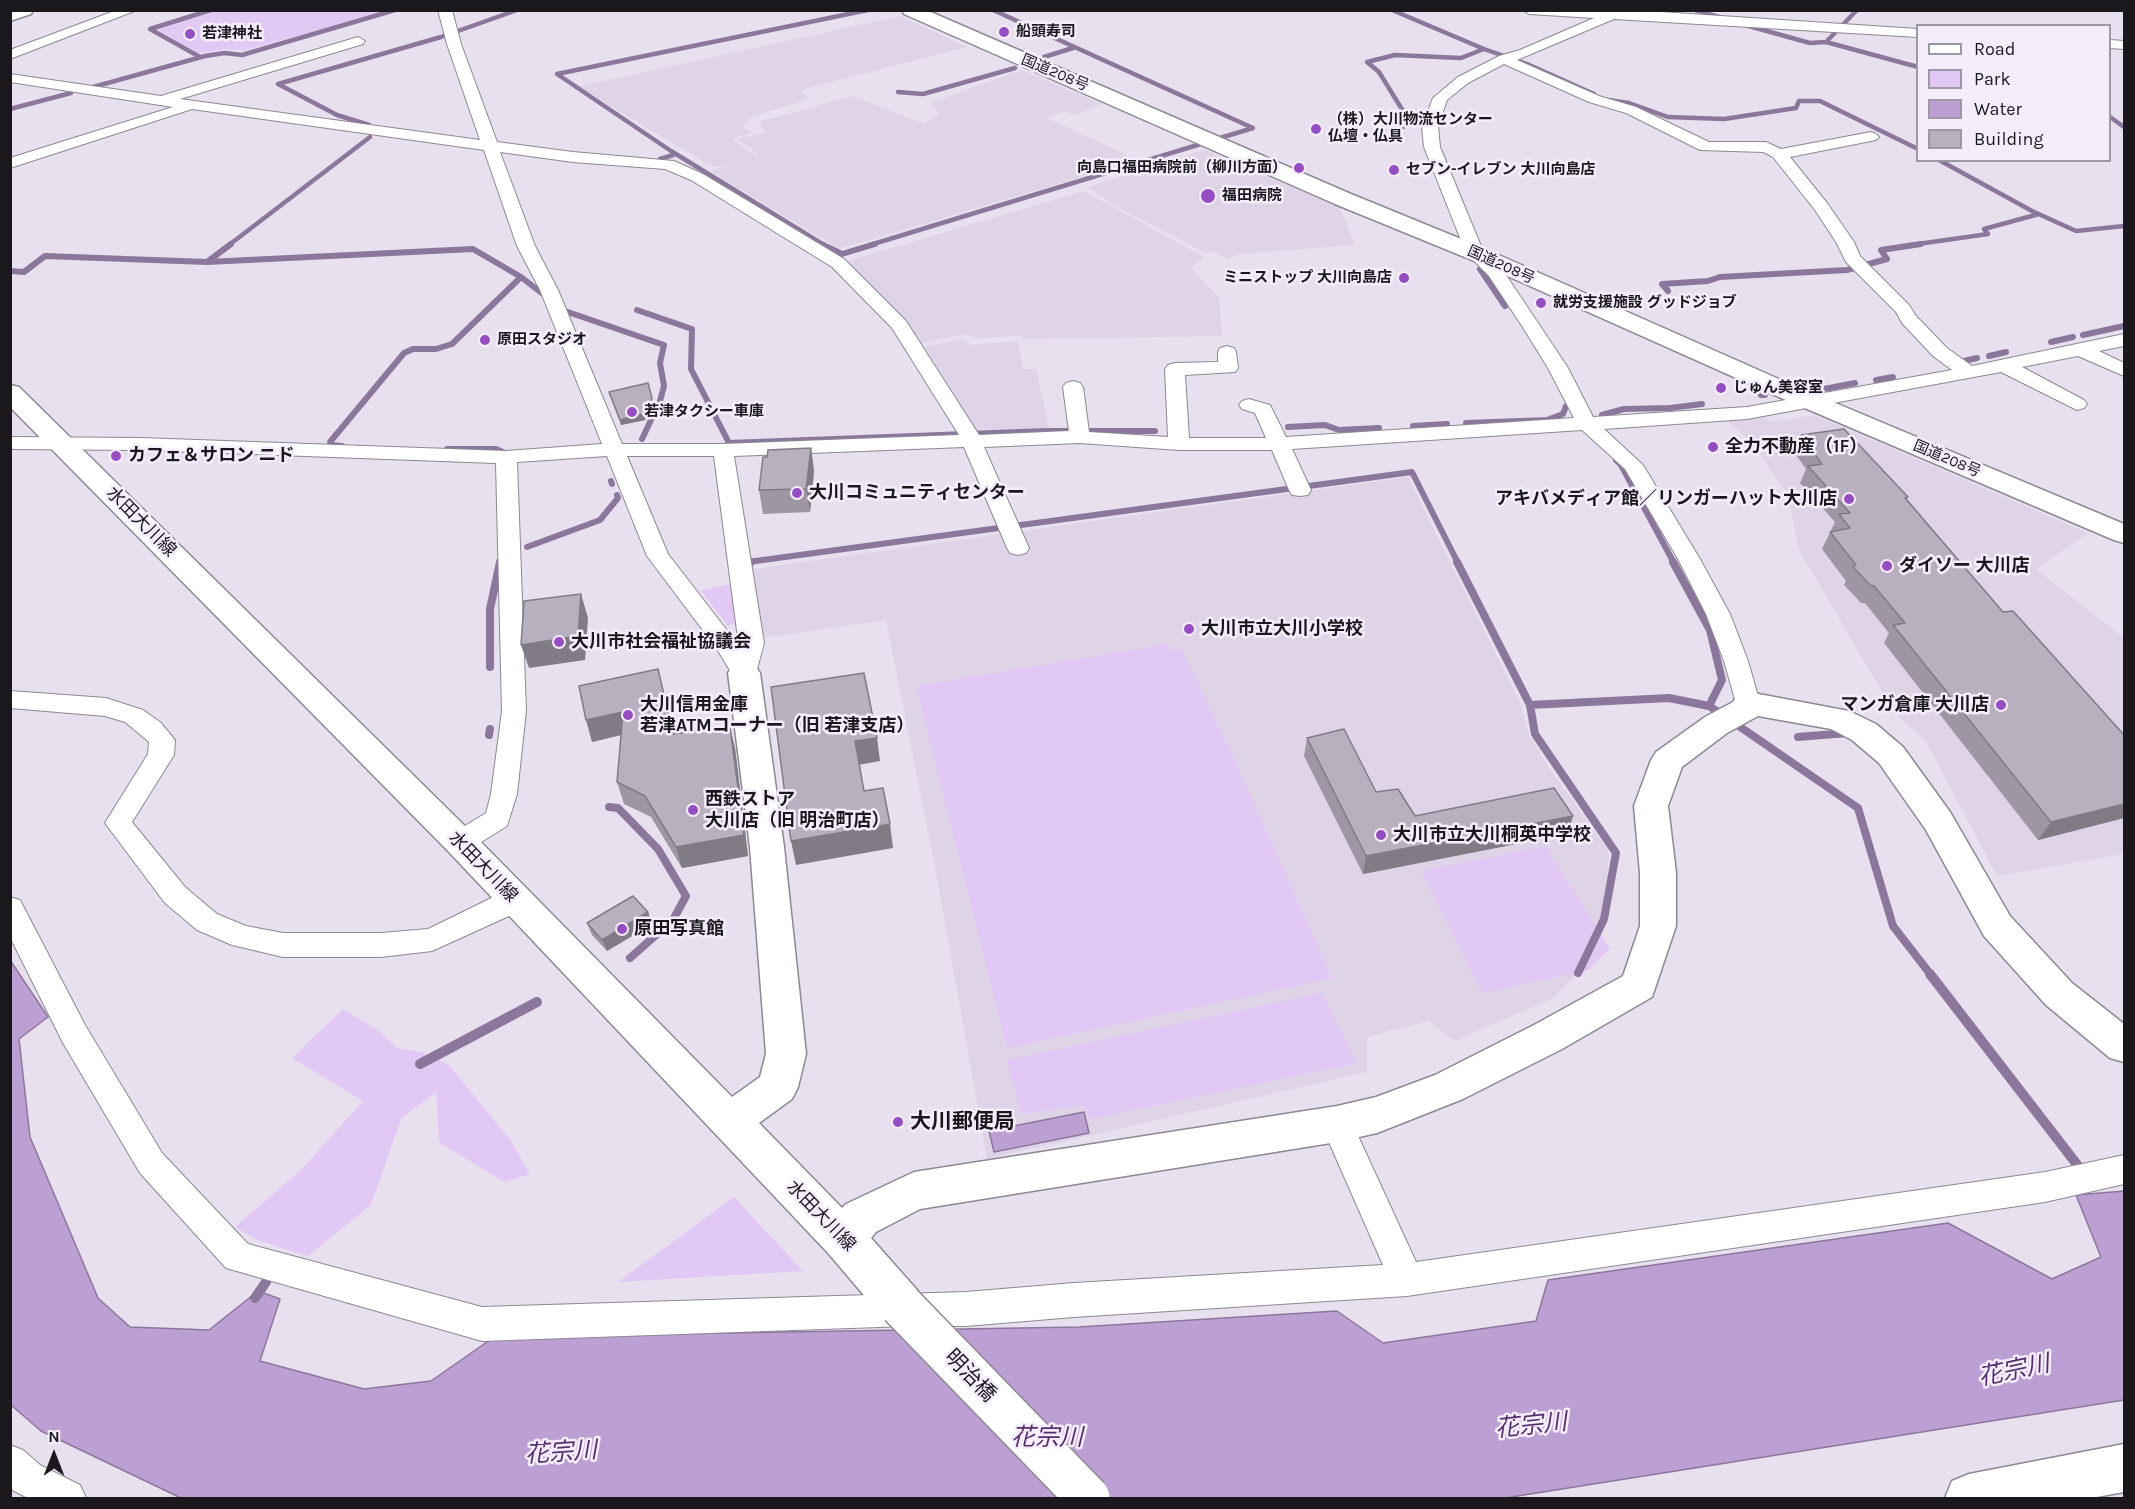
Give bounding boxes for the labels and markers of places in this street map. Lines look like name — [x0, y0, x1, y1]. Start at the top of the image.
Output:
place label: 船頭寿司 — [1016, 23, 1076, 41]
place label: 若津神社 — [202, 25, 262, 43]
marker: 船頭寿司 — [997, 25, 1011, 39]
marker: 若津神社 — [183, 27, 197, 41]
place label: （株）大川物流センター 仏壇・仏具 — [1328, 111, 1493, 146]
marker: （株）大川物流センター 仏壇・仏具 — [1309, 122, 1323, 136]
place label: 向島口福田病院前（柳川方面） — [1077, 159, 1287, 177]
marker: 向島口福田病院前（柳川方面） — [1292, 161, 1306, 175]
place label: セブン-イレブン 大川向島店 — [1406, 161, 1595, 179]
marker: セブン-イレブン 大川向島店 — [1387, 163, 1401, 177]
marker: 福田病院 — [1199, 187, 1217, 205]
place label: 福田病院 — [1222, 187, 1282, 205]
place label: ミニストップ 大川向島店 — [1223, 269, 1392, 287]
marker: ミニストップ 大川向島店 — [1397, 271, 1411, 285]
place label: 就労支援施設 グッドジョブ — [1553, 294, 1737, 312]
marker: 就労支援施設 グッドジョブ — [1534, 296, 1548, 310]
place label: 原田スタジオ — [497, 331, 587, 349]
marker: 原田スタジオ — [478, 333, 492, 347]
place label: じゅん美容室 — [1733, 379, 1823, 397]
marker: じゅん美容室 — [1714, 381, 1728, 395]
place label: 若津タクシー車庫 — [644, 403, 764, 421]
marker: 若津タクシー車庫 — [625, 405, 639, 419]
place label: 全力不動産（1F） — [1725, 436, 1867, 458]
marker: 全力不動産（1F） — [1706, 440, 1720, 454]
place label: カフェ＆サロン ニド — [128, 445, 295, 467]
marker: カフェ＆サロン ニド — [109, 449, 123, 463]
place label: 大川コミュニティセンター — [809, 482, 1025, 504]
marker: 大川コミュニティセンター — [790, 486, 804, 500]
place label: アキバメディア館／リンガーハット大川店 — [1495, 488, 1837, 510]
marker: アキバメディア館／リンガーハット大川店 — [1842, 492, 1856, 506]
place label: ダイソー 大川店 — [1899, 555, 2030, 577]
marker: ダイソー 大川店 — [1880, 559, 1894, 573]
place label: 大川市立大川小学校 — [1201, 618, 1363, 640]
marker: 大川市立大川小学校 — [1182, 622, 1196, 636]
place label: 大川市社会福祉協議会 — [571, 631, 751, 653]
marker: 大川市社会福祉協議会 — [552, 635, 566, 649]
place label: 大川信用金庫 若津ATMコーナー（旧 若津支店） — [640, 694, 914, 736]
place label: マンガ倉庫 大川店 — [1840, 694, 1989, 716]
marker: マンガ倉庫 大川店 — [1994, 698, 2008, 712]
marker: 大川信用金庫 若津ATMコーナー（旧 若津支店） — [621, 708, 635, 722]
place label: 西鉄ストア 大川店（旧 明治町店） — [705, 789, 890, 832]
marker: 西鉄ストア 大川店（旧 明治町店） — [686, 803, 700, 817]
place label: 大川市立大川桐英中学校 — [1393, 824, 1591, 846]
marker: 大川市立大川桐英中学校 — [1374, 828, 1388, 842]
place label: 原田写真館 — [634, 918, 724, 940]
marker: 原田写真館 — [615, 922, 629, 936]
place label: 大川郵便局 — [910, 1109, 1015, 1135]
marker: 大川郵便局 — [891, 1115, 905, 1129]

